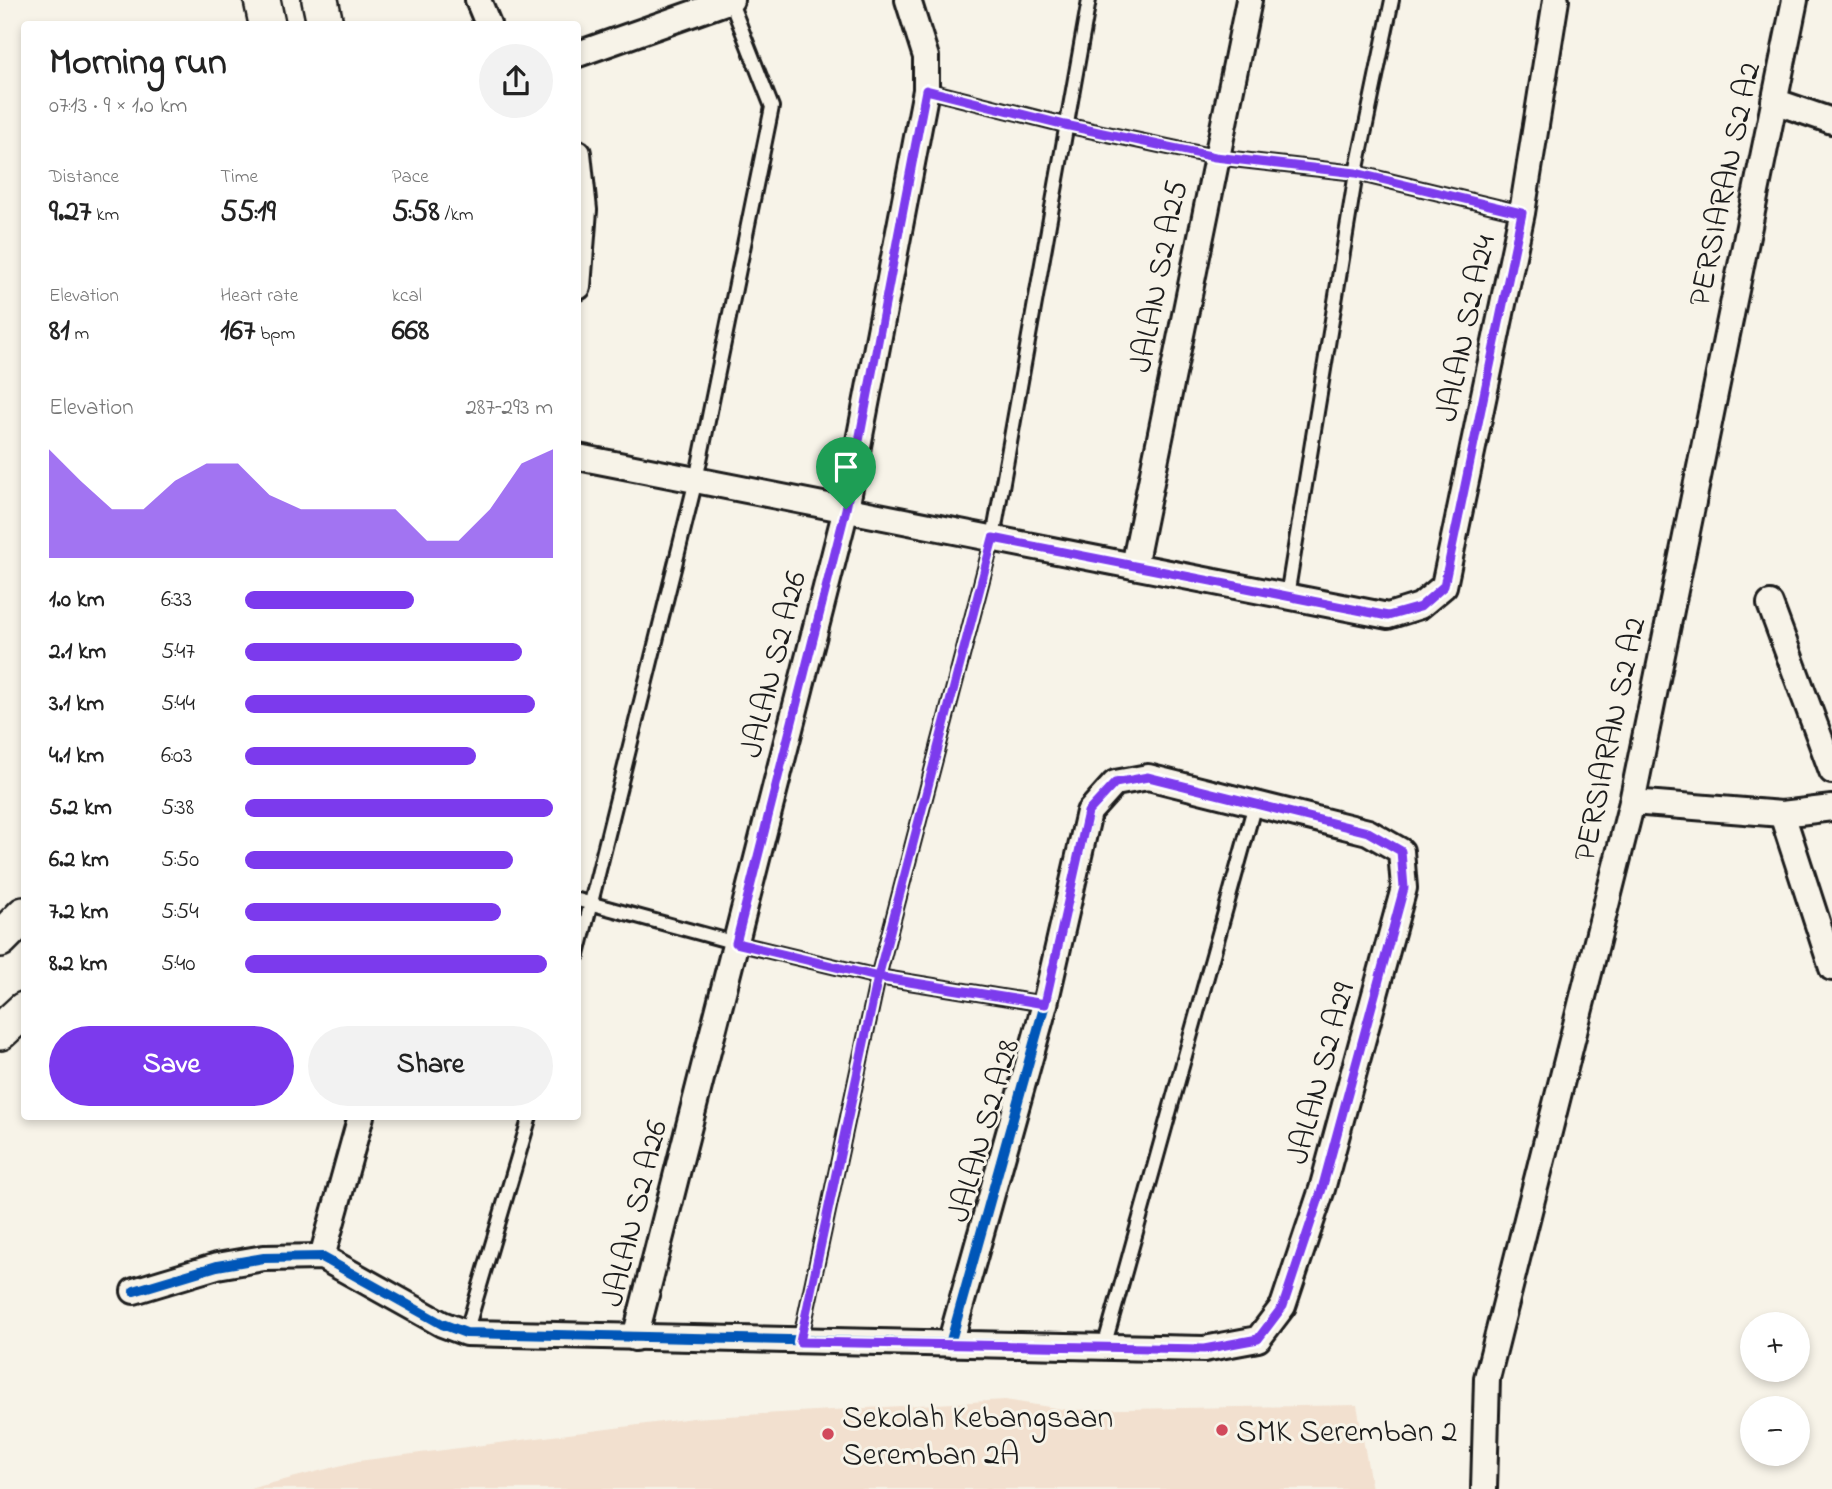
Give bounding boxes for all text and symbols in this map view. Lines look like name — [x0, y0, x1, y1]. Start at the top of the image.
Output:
text: Morning run — [49, 36, 227, 92]
button: share — [479, 44, 553, 118]
street label: PERSIARAN S2 A2 — [1678, 58, 1775, 311]
text: 07:13 · 9 × 1.0 km — [49, 90, 187, 123]
text: Distance — [49, 164, 119, 191]
text: Time — [220, 164, 258, 191]
text: Pace — [392, 164, 429, 191]
street label: JALAN S2 A25 — [1119, 177, 1202, 377]
text: 9.27 — [49, 191, 91, 235]
text: 55:19 — [220, 191, 276, 235]
text: 5:58 — [392, 191, 440, 235]
text: km — [91, 202, 119, 229]
text: /km — [440, 202, 474, 229]
street label: JALAN S2 A24 — [1425, 231, 1510, 426]
text: Elevation — [49, 283, 119, 310]
text: Heart rate — [220, 283, 298, 310]
text: kcal — [392, 283, 422, 310]
text: 81 — [49, 310, 70, 354]
text: 167 — [220, 310, 255, 354]
text: 668 — [392, 310, 429, 354]
text: m — [70, 321, 89, 348]
text: bpm — [255, 321, 295, 348]
text: Elevation — [49, 392, 134, 425]
text: 287–293 m — [465, 392, 553, 425]
pin — [816, 437, 876, 509]
icon: arrive — [827, 448, 865, 486]
street label: JALAN S2 A26 — [730, 567, 821, 763]
text: 1.0 km — [49, 584, 105, 617]
text: 6:33 — [161, 584, 192, 617]
street label: PERSIARAN S2 A2 — [1563, 613, 1660, 866]
text: 2.1 km — [49, 636, 106, 669]
text: 5:47 — [161, 636, 195, 669]
text: 3.1 km — [49, 688, 104, 721]
text: 5:44 — [161, 688, 195, 721]
text: 4.1 km — [49, 740, 104, 773]
text: 6:03 — [161, 740, 193, 773]
text: 5.2 km — [49, 792, 112, 825]
text: 5:38 — [161, 792, 194, 825]
text: 6.2 km — [49, 844, 109, 877]
text: 5:50 — [161, 844, 199, 877]
text: 7.2 km — [49, 896, 108, 929]
text: 5:54 — [161, 896, 199, 929]
text: 8.2 km — [49, 948, 107, 981]
text: 5:40 — [161, 948, 196, 981]
street label: JALAN S2 A29 — [1276, 978, 1369, 1170]
button: Save — [49, 1026, 294, 1106]
button: Share — [308, 1026, 553, 1106]
street label: JALAN S2 A28 — [937, 1034, 1034, 1228]
street label: JALAN S2 A26 — [591, 1116, 682, 1312]
map controls — [1740, 1312, 1810, 1466]
button: + — [1740, 1312, 1810, 1382]
place label: Sekolah Kebangsaan Seremban 2A — [842, 1396, 1113, 1480]
button: − — [1740, 1396, 1810, 1466]
place label: SMK Seremban 2 — [1236, 1410, 1457, 1457]
marker: SMK Seremban 2 — [1214, 1422, 1230, 1438]
marker: Sekolah Kebangsaan Seremban 2A — [820, 1426, 836, 1442]

